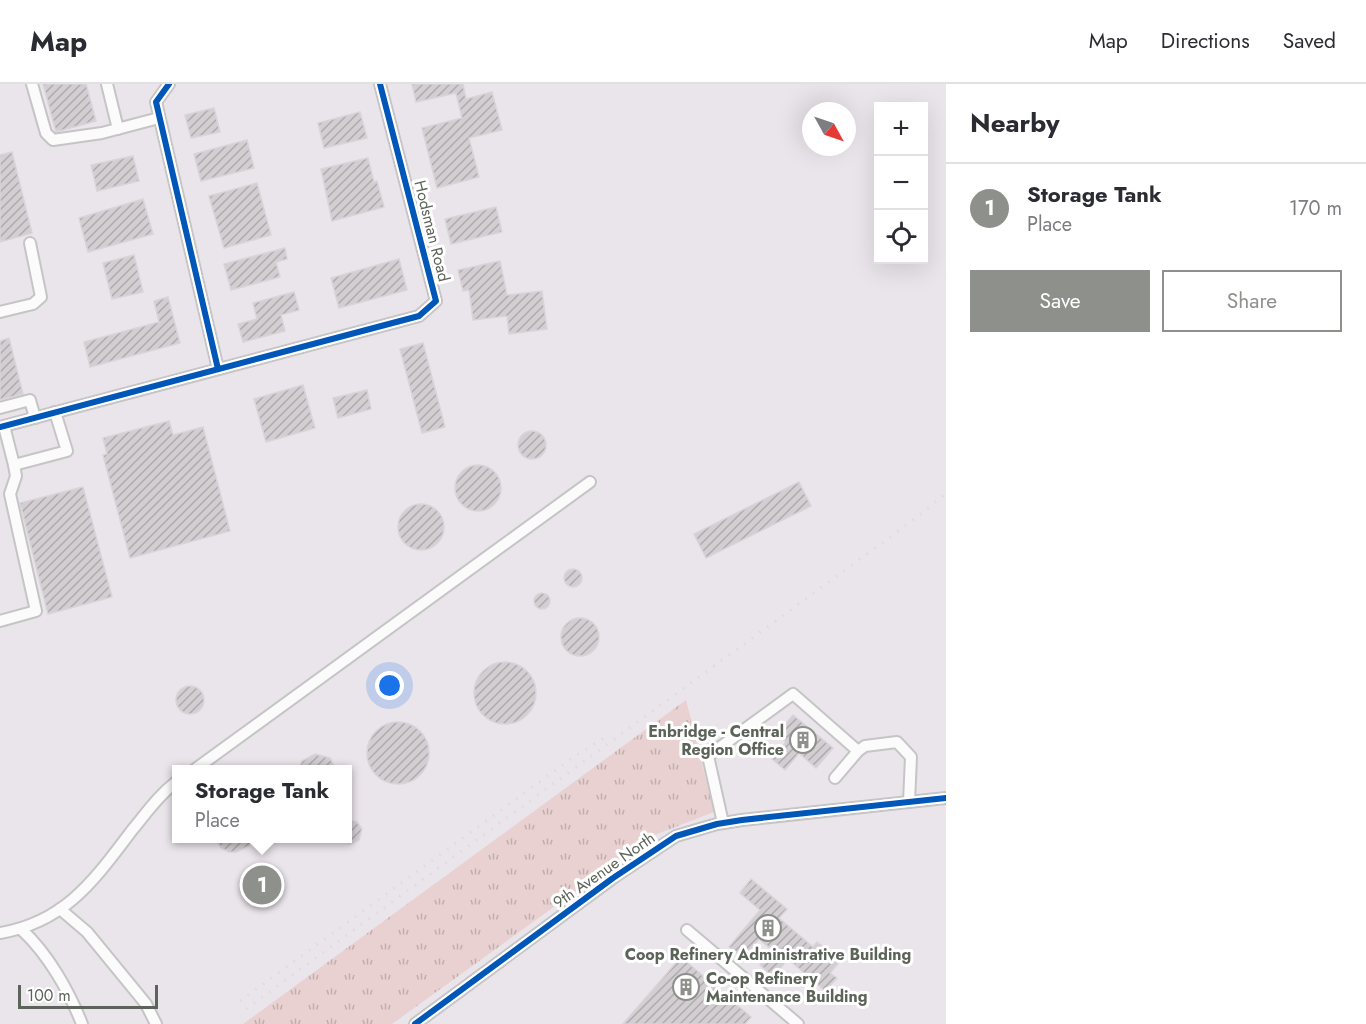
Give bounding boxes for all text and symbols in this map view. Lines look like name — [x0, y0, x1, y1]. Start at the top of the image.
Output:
text: Map — [30, 21, 87, 62]
text: Map — [1089, 26, 1128, 56]
text: Directions — [1161, 26, 1250, 56]
text: Saved — [1283, 26, 1336, 56]
north arrow — [802, 102, 856, 156]
map controls — [874, 102, 928, 264]
button: + — [874, 102, 928, 156]
text: Nearby — [970, 104, 1059, 142]
button: − — [874, 156, 928, 210]
street label: Hodsman Road — [408, 178, 456, 284]
text: Storage Tank — [1027, 178, 1162, 210]
text: 1 — [984, 194, 995, 223]
text: 170 m — [1289, 194, 1342, 223]
button: locate — [874, 210, 928, 264]
text: Place — [1027, 210, 1072, 239]
button: Save — [970, 270, 1150, 332]
button: Share — [1162, 270, 1342, 332]
your location — [375, 671, 404, 700]
place label: Enbridge - Central Region Office — [648, 720, 784, 761]
building icon: Enbridge - Central Region Office — [788, 725, 818, 755]
popup — [172, 765, 352, 843]
text: Storage Tank — [195, 774, 329, 806]
text: Place — [195, 806, 240, 835]
street label: 9th Avenue North — [548, 826, 660, 914]
pin: 1 — [242, 862, 282, 908]
building icon: Coop Refinery Administrative Building — [753, 913, 783, 943]
place label: Coop Refinery Administrative Building — [625, 943, 911, 966]
place label: Co-op Refinery Maintenance Building — [706, 967, 867, 1008]
building icon: Co-op Refinery Maintenance Building — [671, 972, 701, 1002]
scale bar — [18, 982, 158, 1010]
text: 100 m — [27, 984, 71, 1007]

